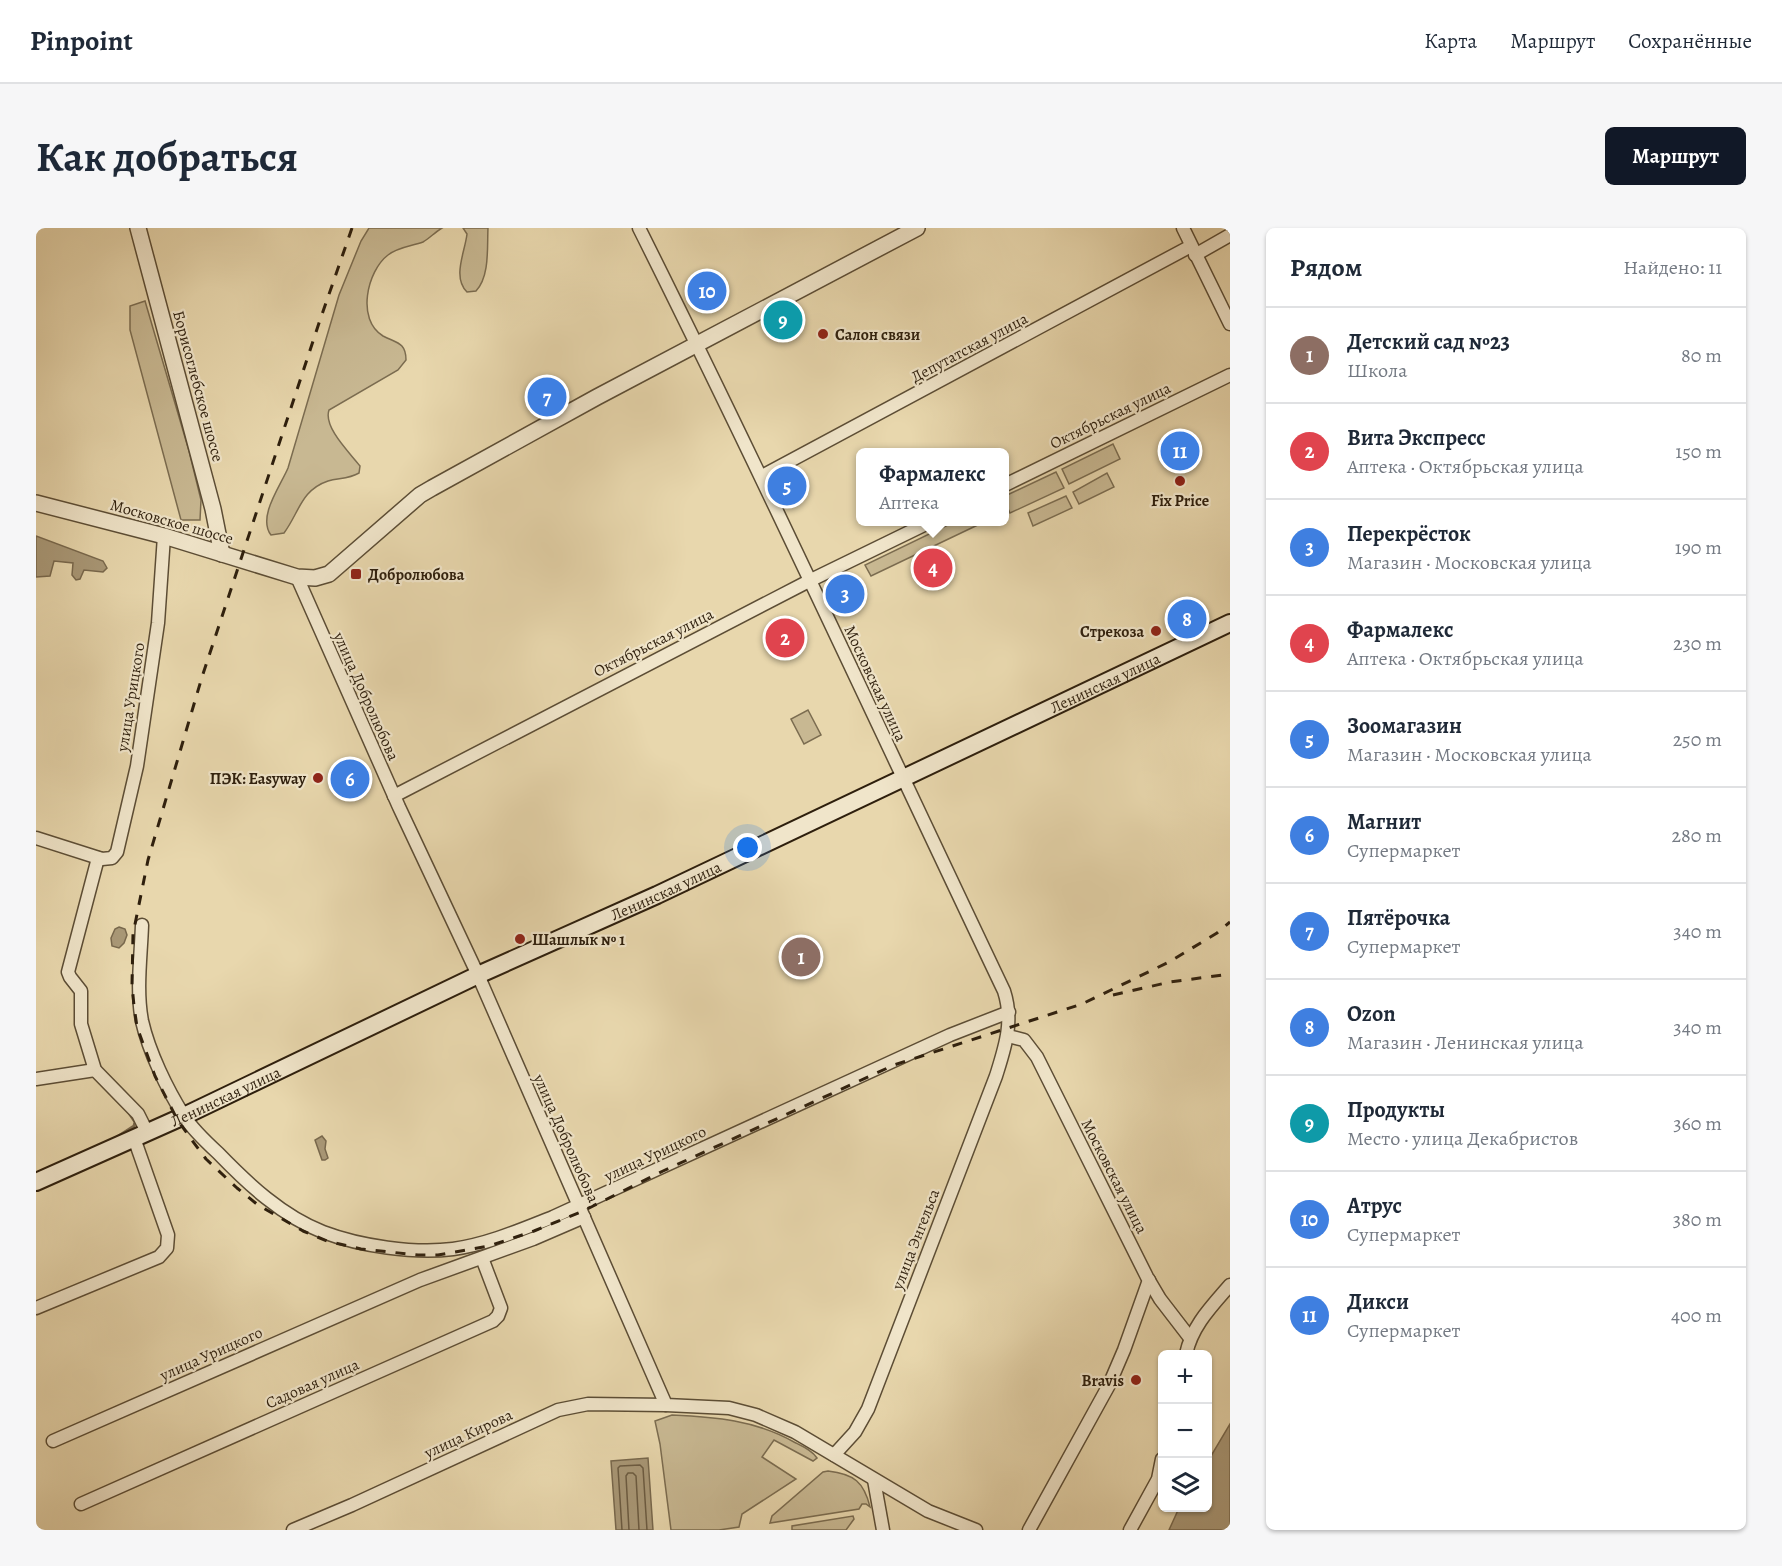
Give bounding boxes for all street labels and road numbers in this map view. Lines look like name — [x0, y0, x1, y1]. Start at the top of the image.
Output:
street label: Депутатская улица — [907, 307, 1032, 388]
street label: Борисоглебское шоссе — [167, 308, 229, 464]
street label: Октябрьская улица — [1046, 377, 1175, 455]
street label: Московское шоссе — [108, 494, 236, 550]
street label: Октябрьская улица — [590, 603, 718, 683]
street label: Московская улица — [839, 622, 912, 746]
street label: улица Добролюбова — [327, 628, 405, 765]
street label: улица Урицкого — [111, 641, 150, 754]
street label: Ленинская улица — [1047, 647, 1165, 719]
street label: Ленинская улица — [607, 856, 726, 926]
street label: Ленинская улица — [167, 1061, 285, 1133]
street label: улица Добролюбова — [527, 1070, 605, 1207]
street label: Московская улица — [1076, 1115, 1153, 1238]
street label: улица Урицкого — [600, 1121, 710, 1188]
street label: улица Энгельса — [886, 1185, 945, 1294]
street label: улица Урицкого — [156, 1321, 266, 1387]
street label: Садовая улица — [262, 1353, 363, 1414]
street label: улица Кирова — [420, 1404, 517, 1464]

